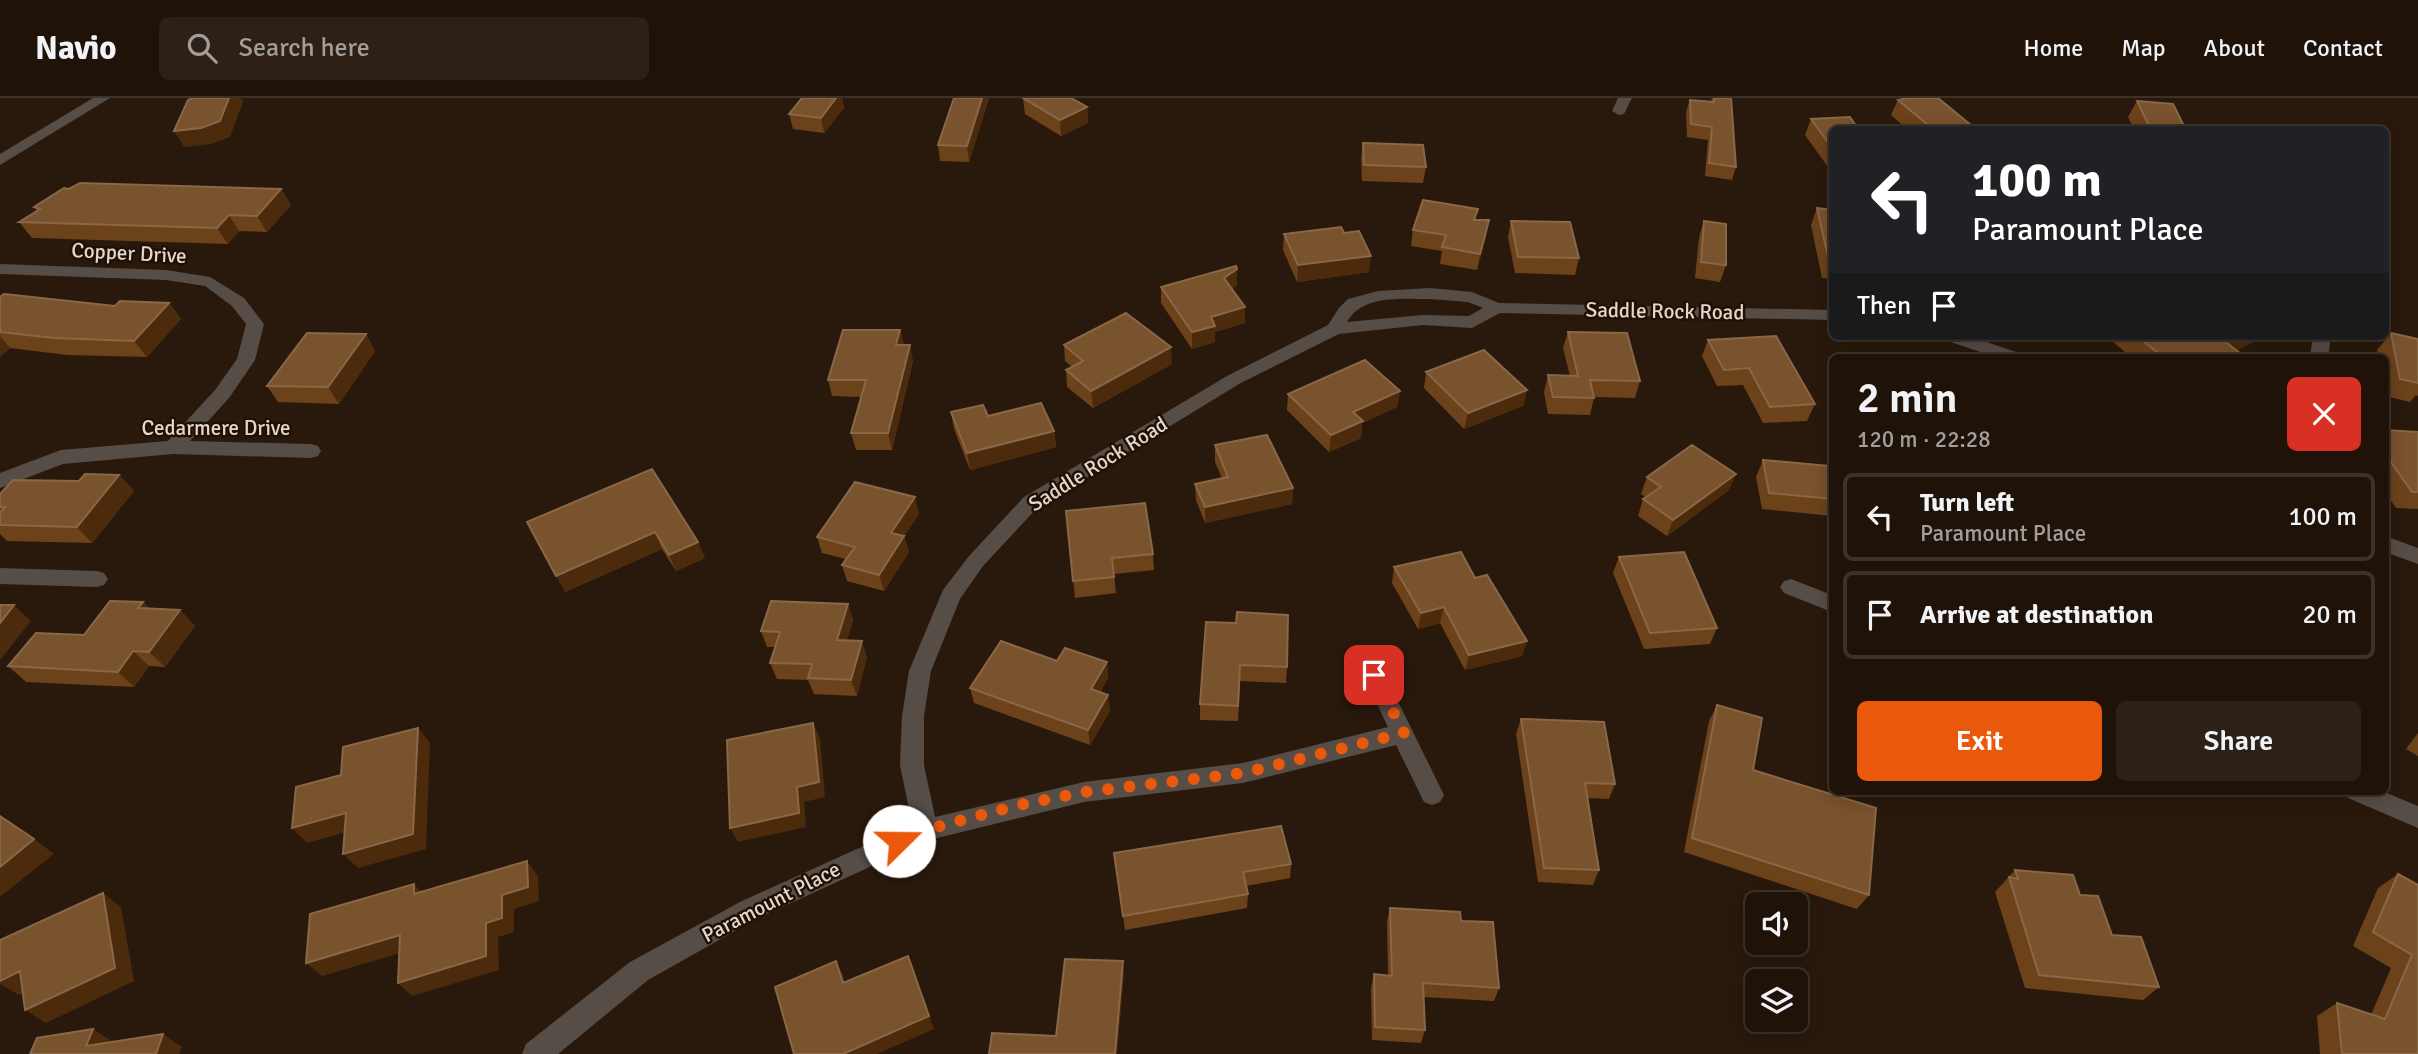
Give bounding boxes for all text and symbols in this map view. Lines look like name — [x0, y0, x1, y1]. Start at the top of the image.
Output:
search box — [159, 17, 649, 80]
text: Navio — [35, 28, 117, 69]
icon: search — [183, 29, 221, 67]
text: Search here — [239, 32, 370, 64]
text: Home — [2023, 33, 2083, 63]
text: Map — [2121, 33, 2166, 63]
text: About — [2204, 33, 2265, 63]
text: Contact — [2303, 33, 2383, 63]
text: 100 m — [1972, 150, 2102, 210]
icon: left — [1857, 154, 1948, 245]
text: Paramount Place — [1972, 210, 2203, 249]
street label: Copper Drive — [71, 237, 187, 269]
icon: arrive — [1925, 287, 1963, 325]
text: Then — [1857, 290, 1911, 322]
street label: Saddle Rock Road — [1585, 297, 1745, 325]
text: 2 min — [1857, 373, 1958, 424]
button: close — [2287, 377, 2361, 451]
street label: Saddle Rock Road — [1024, 411, 1172, 517]
street label: Cedarmere Drive — [141, 415, 291, 441]
text: 120 m · 22:28 — [1857, 425, 1991, 454]
text: Turn left — [1920, 487, 2014, 519]
icon: left — [1861, 498, 1899, 536]
text: 100 m — [2288, 501, 2357, 533]
text: Paramount Place — [1920, 519, 2086, 548]
icon: arrive — [1861, 596, 1899, 634]
text: Arrive at destination — [1920, 599, 2153, 631]
text: 20 m — [2302, 599, 2357, 631]
pin — [1344, 645, 1404, 705]
icon: arrive — [1355, 656, 1393, 694]
button: Exit — [1857, 701, 2102, 781]
button: Share — [2116, 701, 2361, 781]
position arrow — [862, 804, 936, 878]
street label: Paramount Place — [697, 856, 845, 948]
map controls — [1745, 892, 1808, 1032]
button: sound — [1745, 892, 1808, 955]
button: layers — [1745, 969, 1808, 1032]

